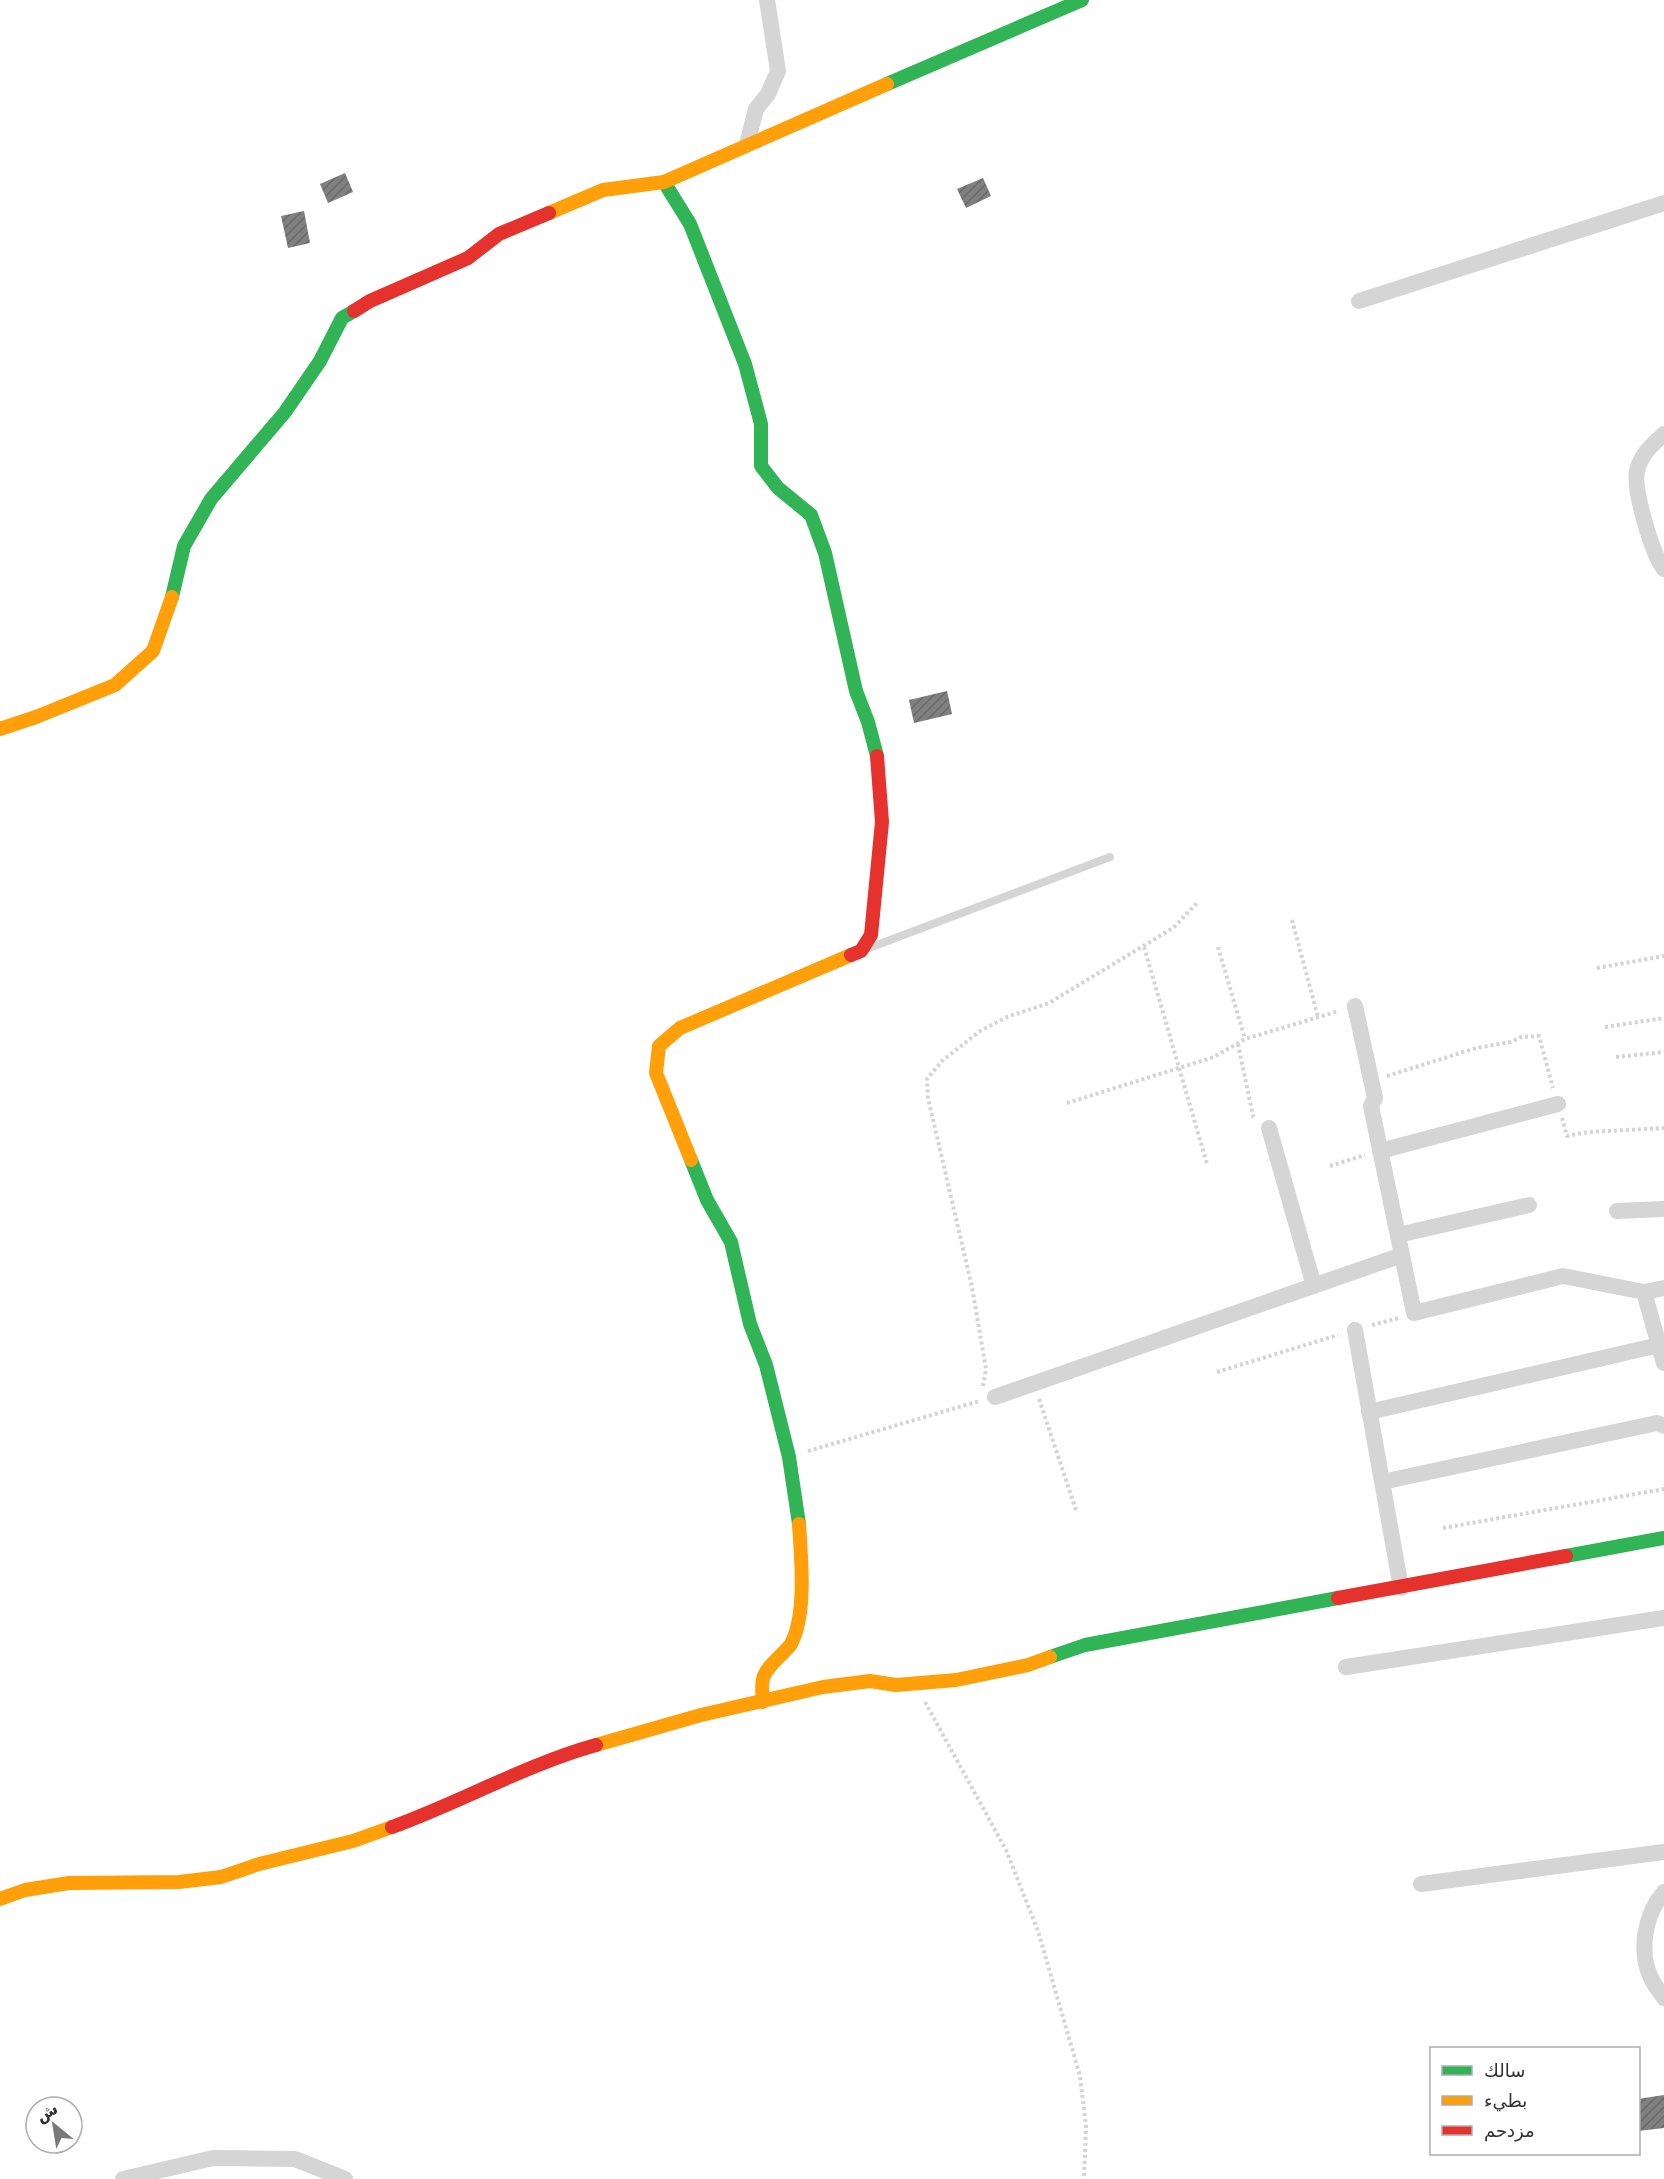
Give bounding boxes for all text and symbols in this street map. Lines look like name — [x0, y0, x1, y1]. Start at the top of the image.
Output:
legend — [1430, 2047, 1640, 2155]
text: سالك — [1484, 2060, 1525, 2081]
text: بطيء — [1484, 2090, 1527, 2112]
north arrow — [24, 2095, 84, 2155]
text: ش — [32, 2099, 61, 2126]
text: مزدحم — [1484, 2120, 1535, 2142]

